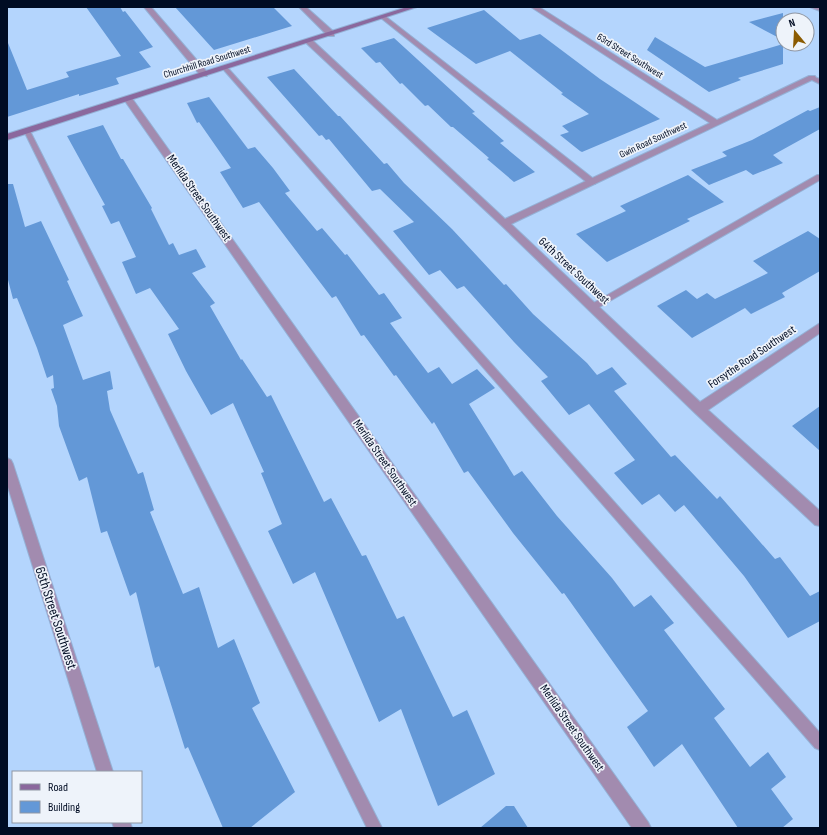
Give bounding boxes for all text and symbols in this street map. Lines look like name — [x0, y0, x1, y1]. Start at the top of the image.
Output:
north arrow — [775, 12, 815, 52]
text: N — [787, 16, 797, 30]
street label: 63rd Street Southwest — [595, 31, 665, 81]
street label: Churchhill Road Southwest — [162, 43, 252, 81]
street label: Gwin Road Southwest — [618, 119, 688, 161]
street label: Merlida Street Southwest — [164, 152, 235, 244]
street label: 64th Street Southwest — [535, 234, 613, 308]
street label: Forsythe Road Southwest — [705, 322, 799, 392]
street label: Merlida Street Southwest — [350, 417, 421, 509]
street label: 65th Street Southwest — [31, 565, 81, 671]
street label: Merlida Street Southwest — [537, 682, 608, 774]
legend — [12, 771, 142, 823]
text: Road — [48, 780, 68, 795]
text: Building — [48, 800, 80, 815]

